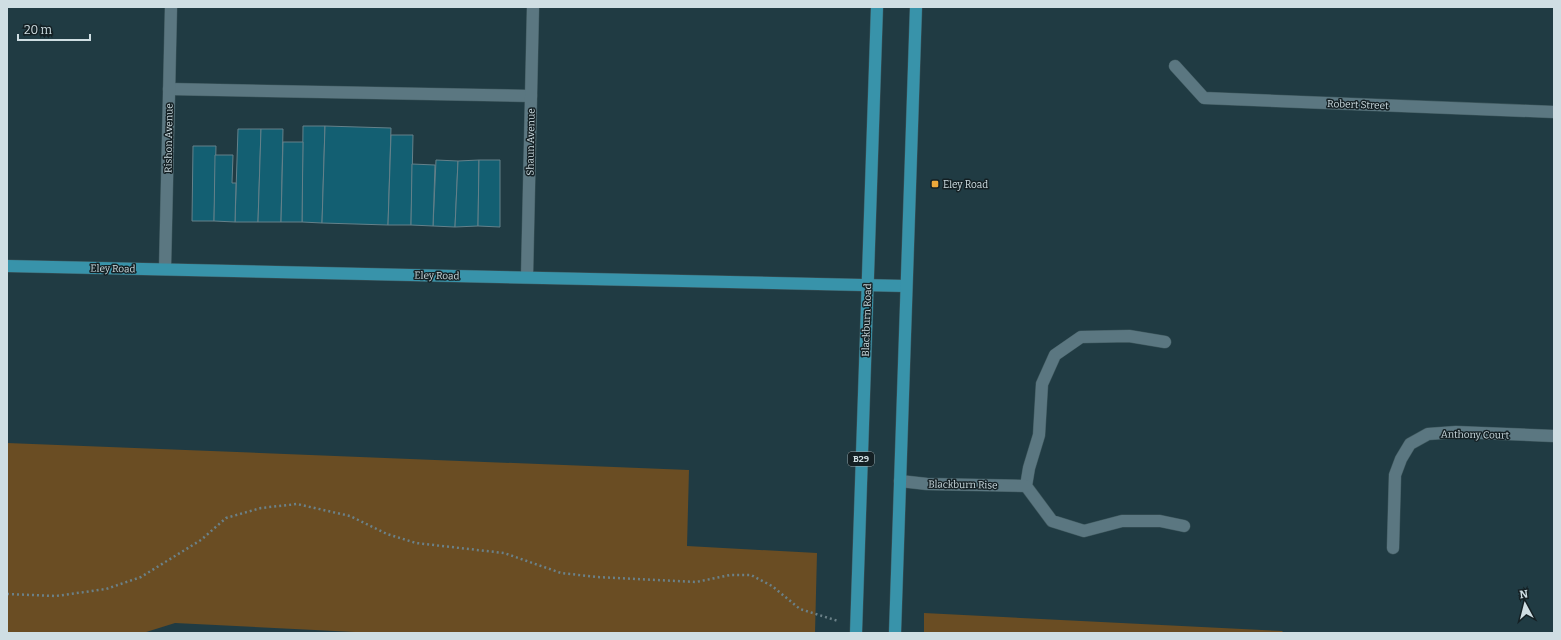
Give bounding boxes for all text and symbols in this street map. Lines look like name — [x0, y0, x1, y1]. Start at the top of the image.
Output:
scale bar — [18, 16, 90, 42]
text: 20 m — [24, 23, 53, 37]
street label: Robert Street — [1327, 98, 1389, 112]
street label: Rishon Avenue — [162, 103, 176, 173]
street label: Shaun Avenue — [524, 108, 538, 176]
marker: Eley Road — [930, 179, 940, 189]
place label: Eley Road — [943, 179, 988, 191]
street label: Eley Road — [90, 263, 136, 275]
street label: Eley Road — [414, 270, 460, 282]
street label: Blackburn Road — [860, 283, 874, 357]
street label: Anthony Court — [1441, 428, 1510, 442]
road number: B29 — [848, 452, 874, 466]
street label: Blackburn Rise — [928, 478, 998, 492]
north arrow — [1505, 584, 1545, 624]
text: N — [1519, 588, 1529, 602]

